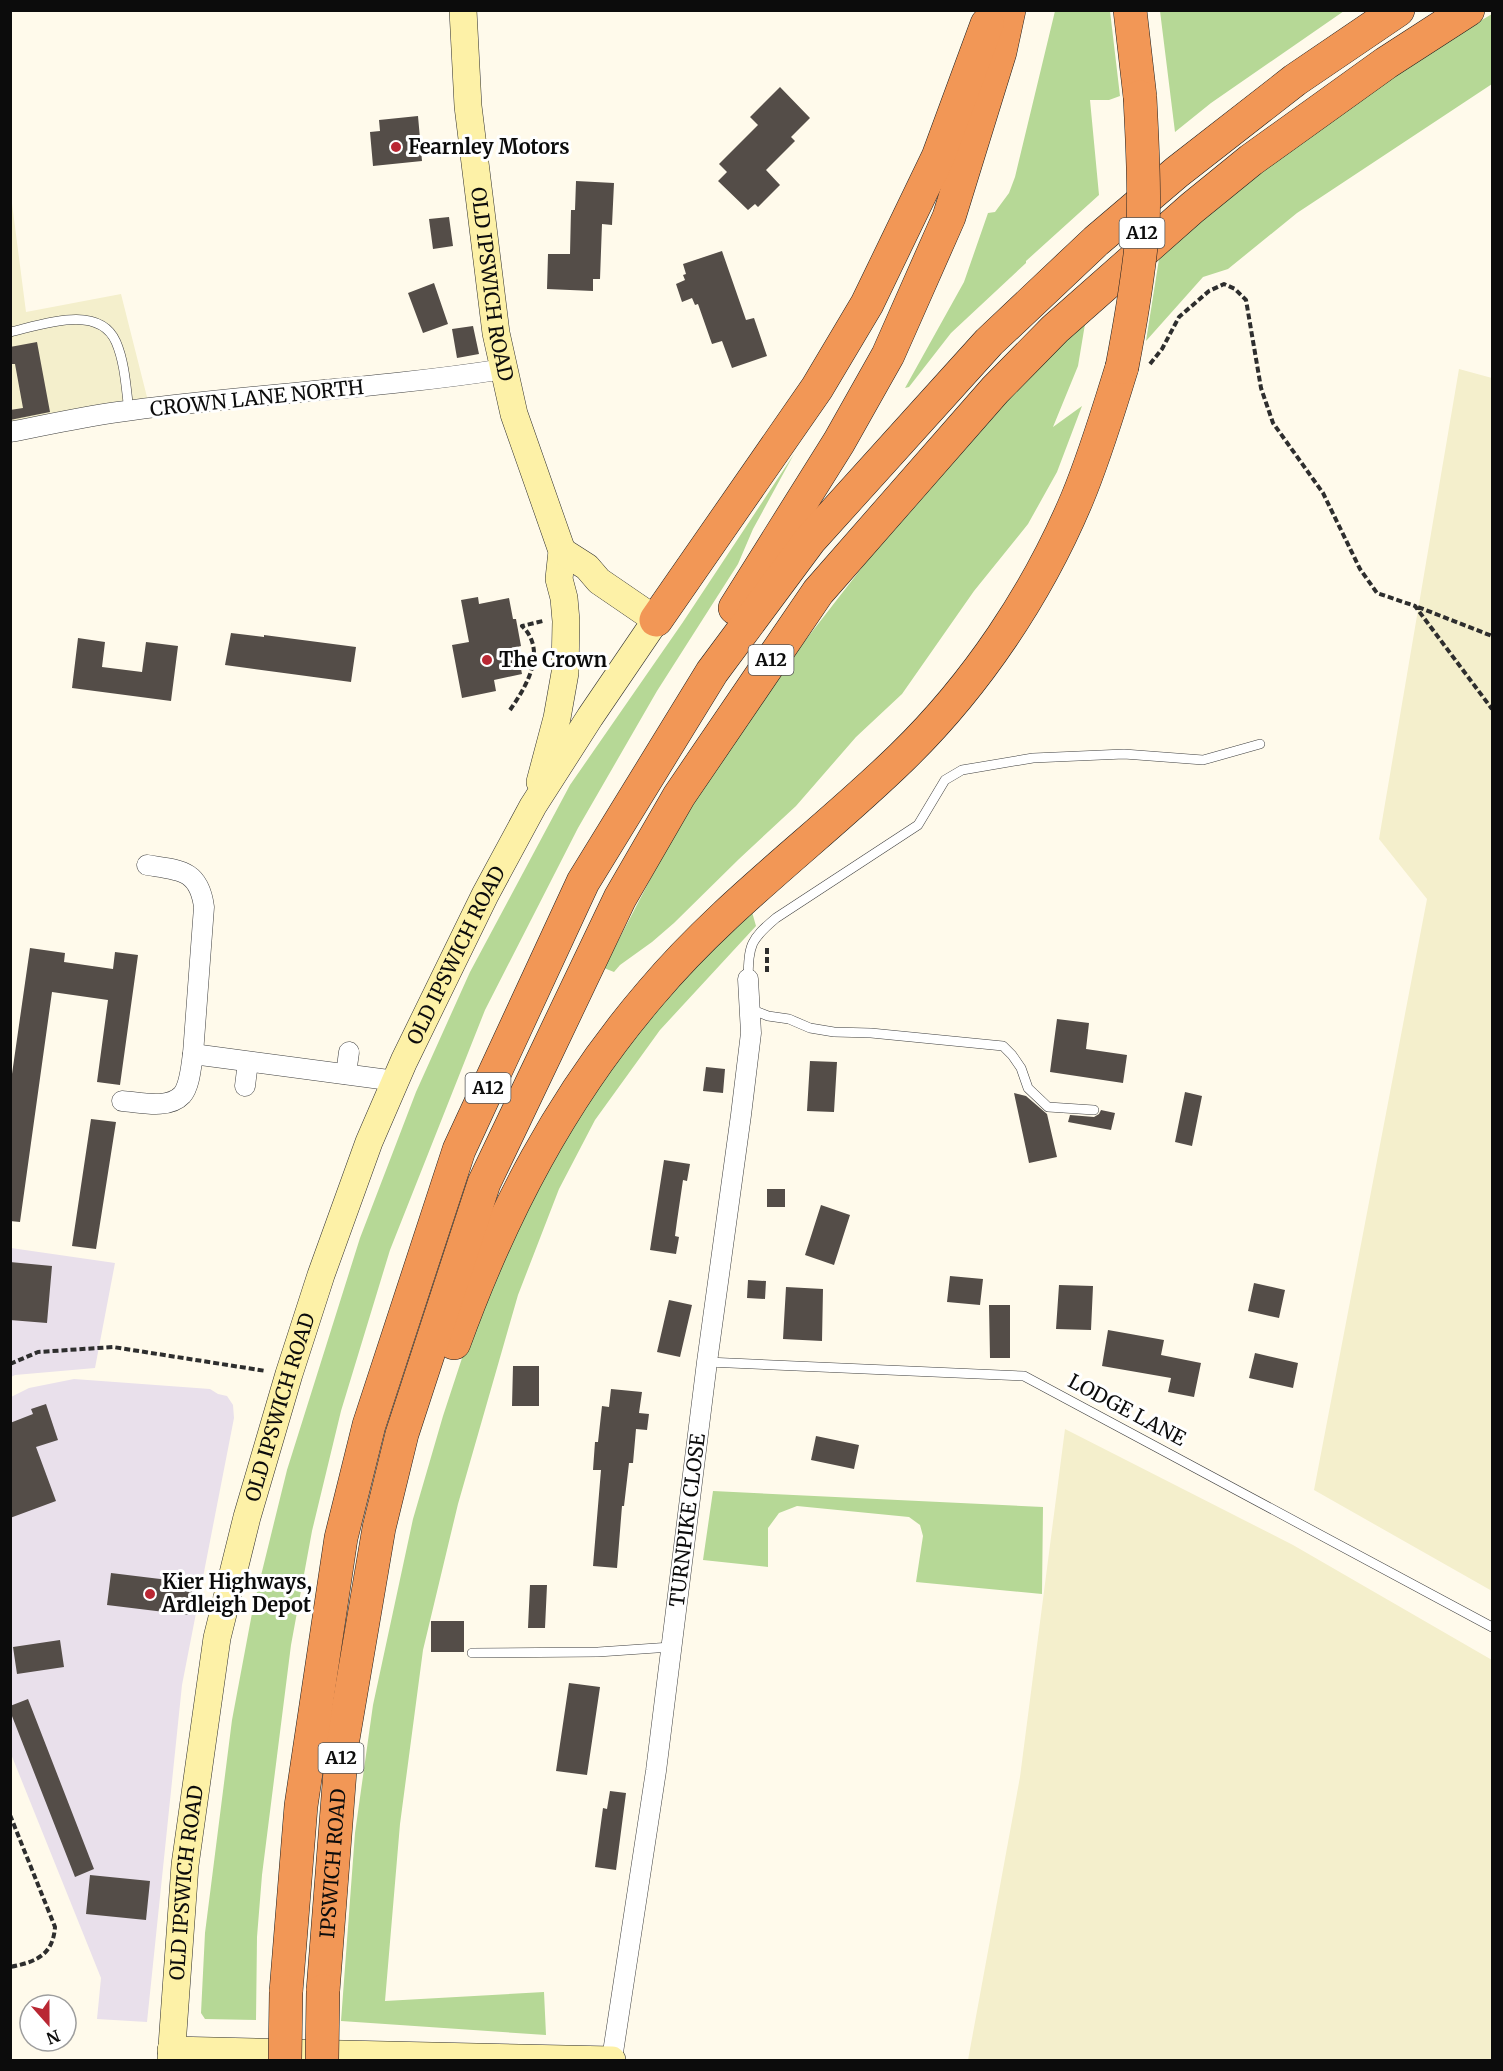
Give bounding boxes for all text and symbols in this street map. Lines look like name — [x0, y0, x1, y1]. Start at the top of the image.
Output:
place label: Fearnley Motors — [408, 134, 570, 159]
marker: Fearnley Motors — [389, 140, 403, 154]
street label: OLD IPSWICH ROAD — [466, 186, 519, 384]
road number: A12 — [1120, 218, 1164, 248]
street label: CROWN LANE NORTH — [149, 374, 365, 421]
road number: A12 — [748, 645, 794, 675]
place label: The Crown — [499, 647, 607, 672]
marker: The Crown — [480, 653, 494, 667]
street label: OLD IPSWICH ROAD — [401, 861, 510, 1048]
road number: A12 — [466, 1073, 510, 1103]
street label: OLD IPSWICH ROAD — [239, 1310, 320, 1504]
street label: LODGE LANE — [1064, 1368, 1191, 1451]
street label: TURNPIKE CLOSE — [664, 1432, 710, 1608]
place label: Kier Highways, Ardleigh Depot — [161, 1569, 312, 1617]
marker: Kier Highways, Ardleigh Depot — [143, 1587, 157, 1601]
road number: A12 — [318, 1743, 364, 1773]
street label: OLD IPSWICH ROAD — [164, 1783, 208, 1981]
street label: IPSWICH ROAD — [314, 1788, 351, 1939]
north arrow — [18, 1993, 78, 2053]
text: N — [44, 2025, 63, 2049]

